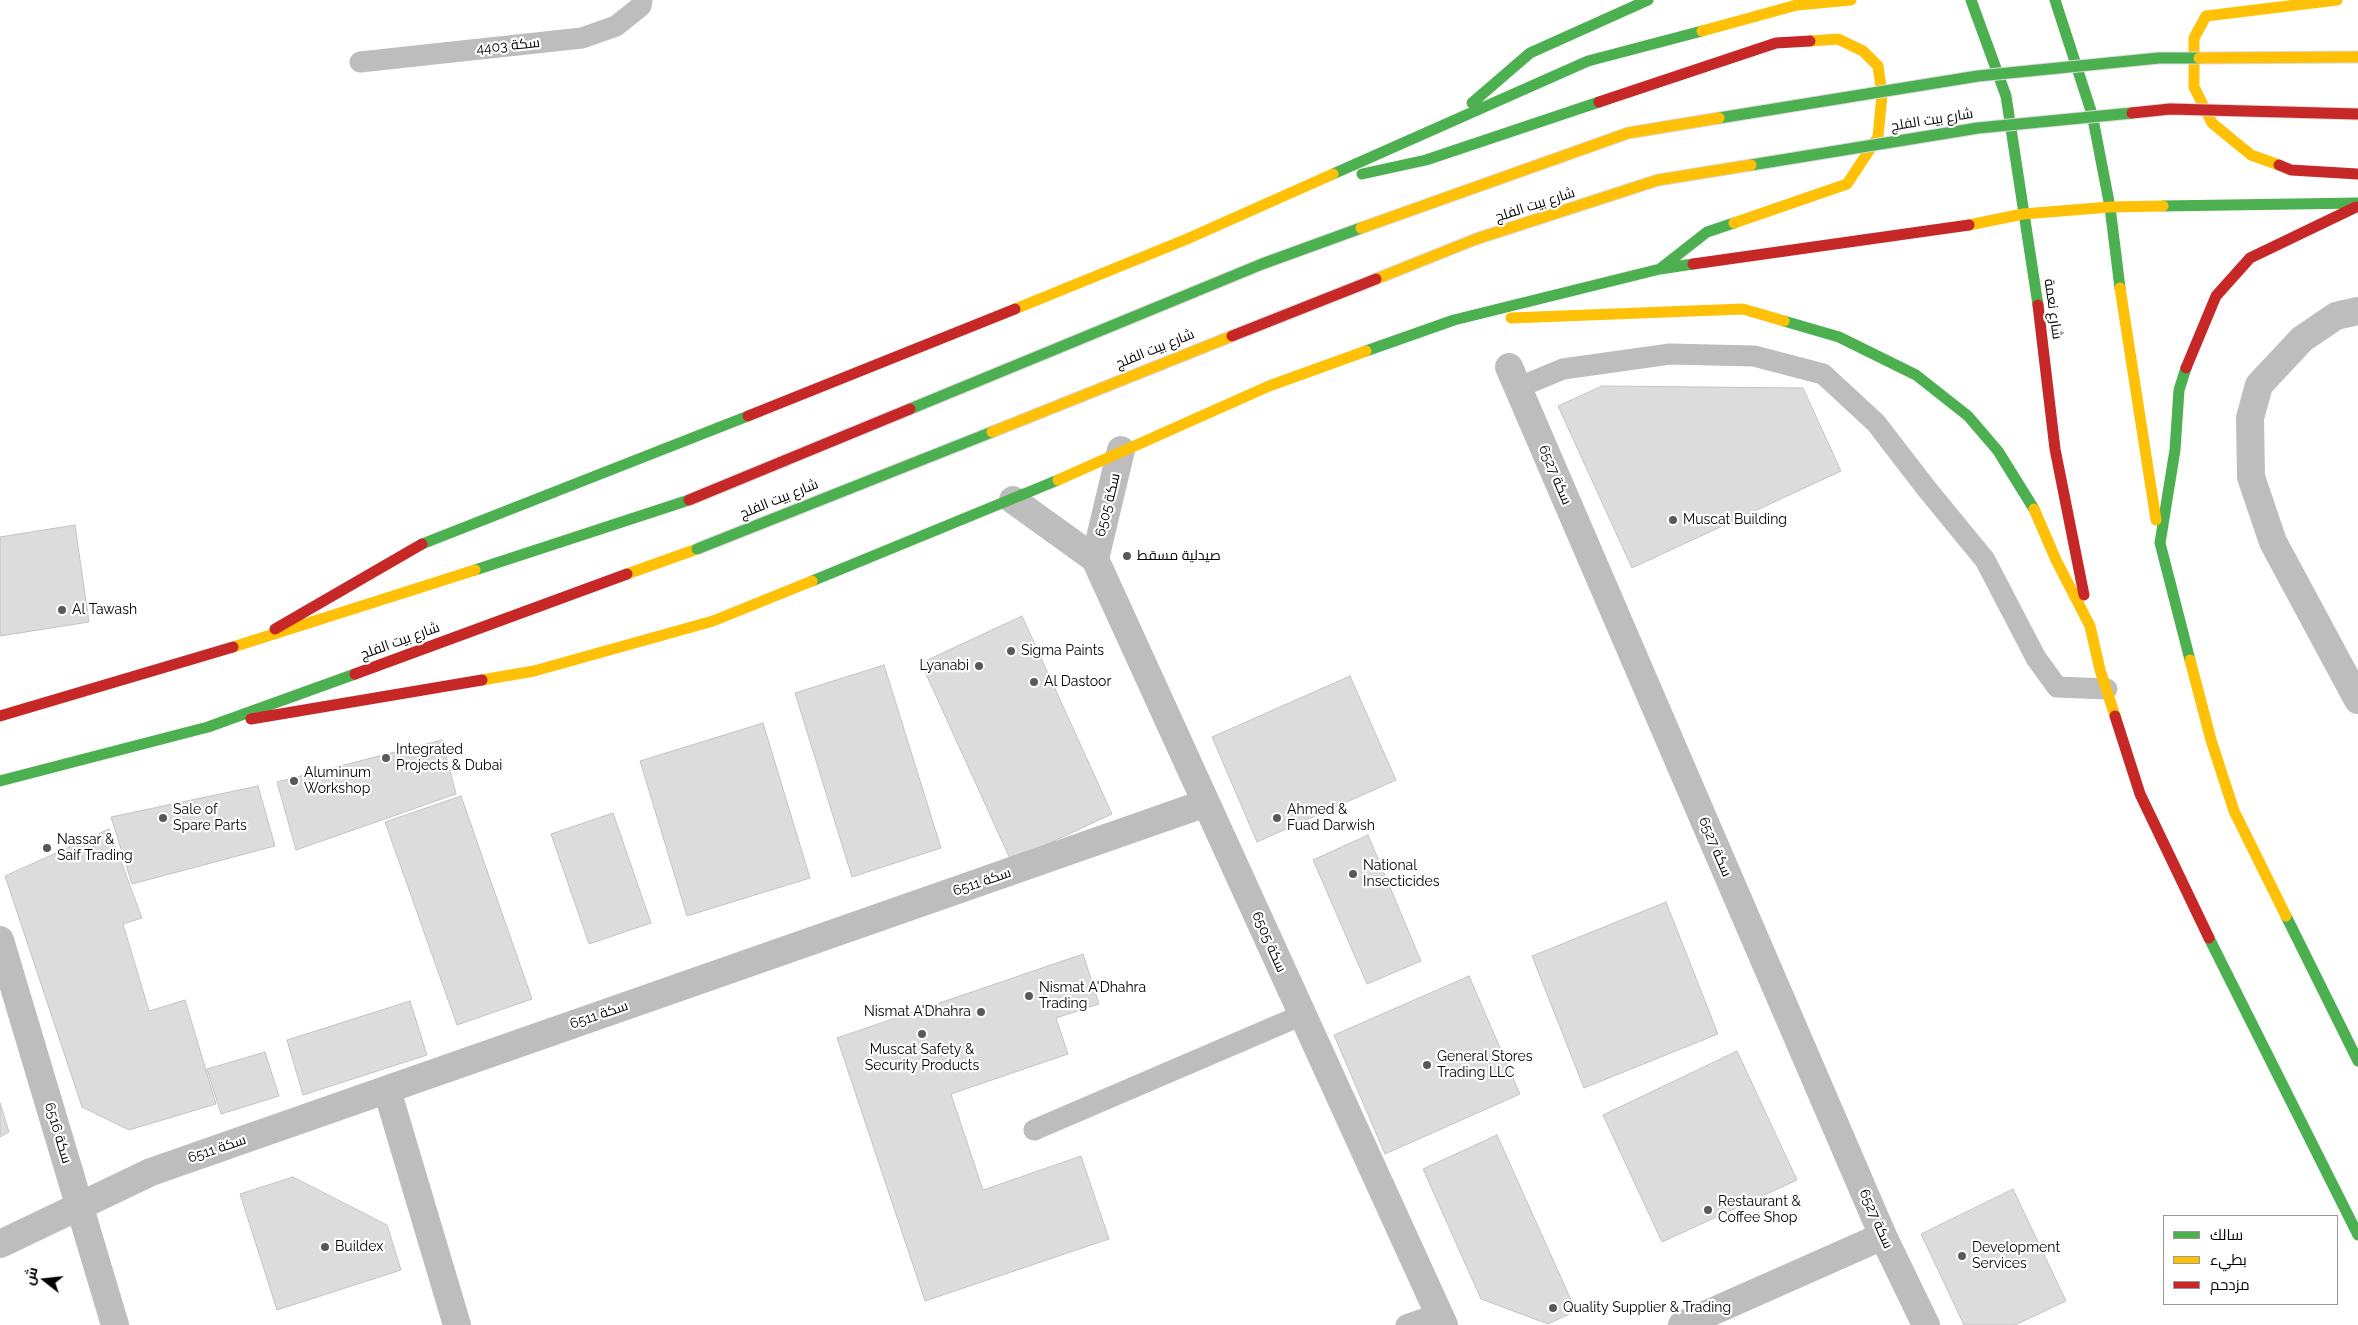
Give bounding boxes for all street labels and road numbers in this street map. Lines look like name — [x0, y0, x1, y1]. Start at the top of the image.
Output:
street label: سكة 4403 — [475, 34, 541, 58]
street label: شارع بيت الفلج — [1890, 105, 1974, 135]
street label: شارع بيت الفلج — [1493, 184, 1577, 226]
street label: شارع نعمة — [2040, 278, 2066, 340]
street label: شارع بيت الفلج — [1113, 326, 1197, 372]
street label: سكة 6527 — [1535, 443, 1575, 507]
street label: سكة 6505 — [1092, 472, 1124, 538]
street label: شارع بيت الفلج — [737, 476, 821, 522]
street label: شارع بيت الفلج — [358, 619, 442, 663]
street label: سكة 6527 — [1695, 815, 1735, 879]
street label: سكة 6511 — [951, 864, 1013, 900]
street label: سكة 6505 — [1248, 909, 1290, 975]
street label: سكة 6511 — [568, 997, 630, 1033]
street label: سكة 6516 — [41, 1100, 75, 1166]
street label: سكة 6511 — [186, 1131, 248, 1167]
street label: سكة 6527 — [1855, 1187, 1897, 1251]

